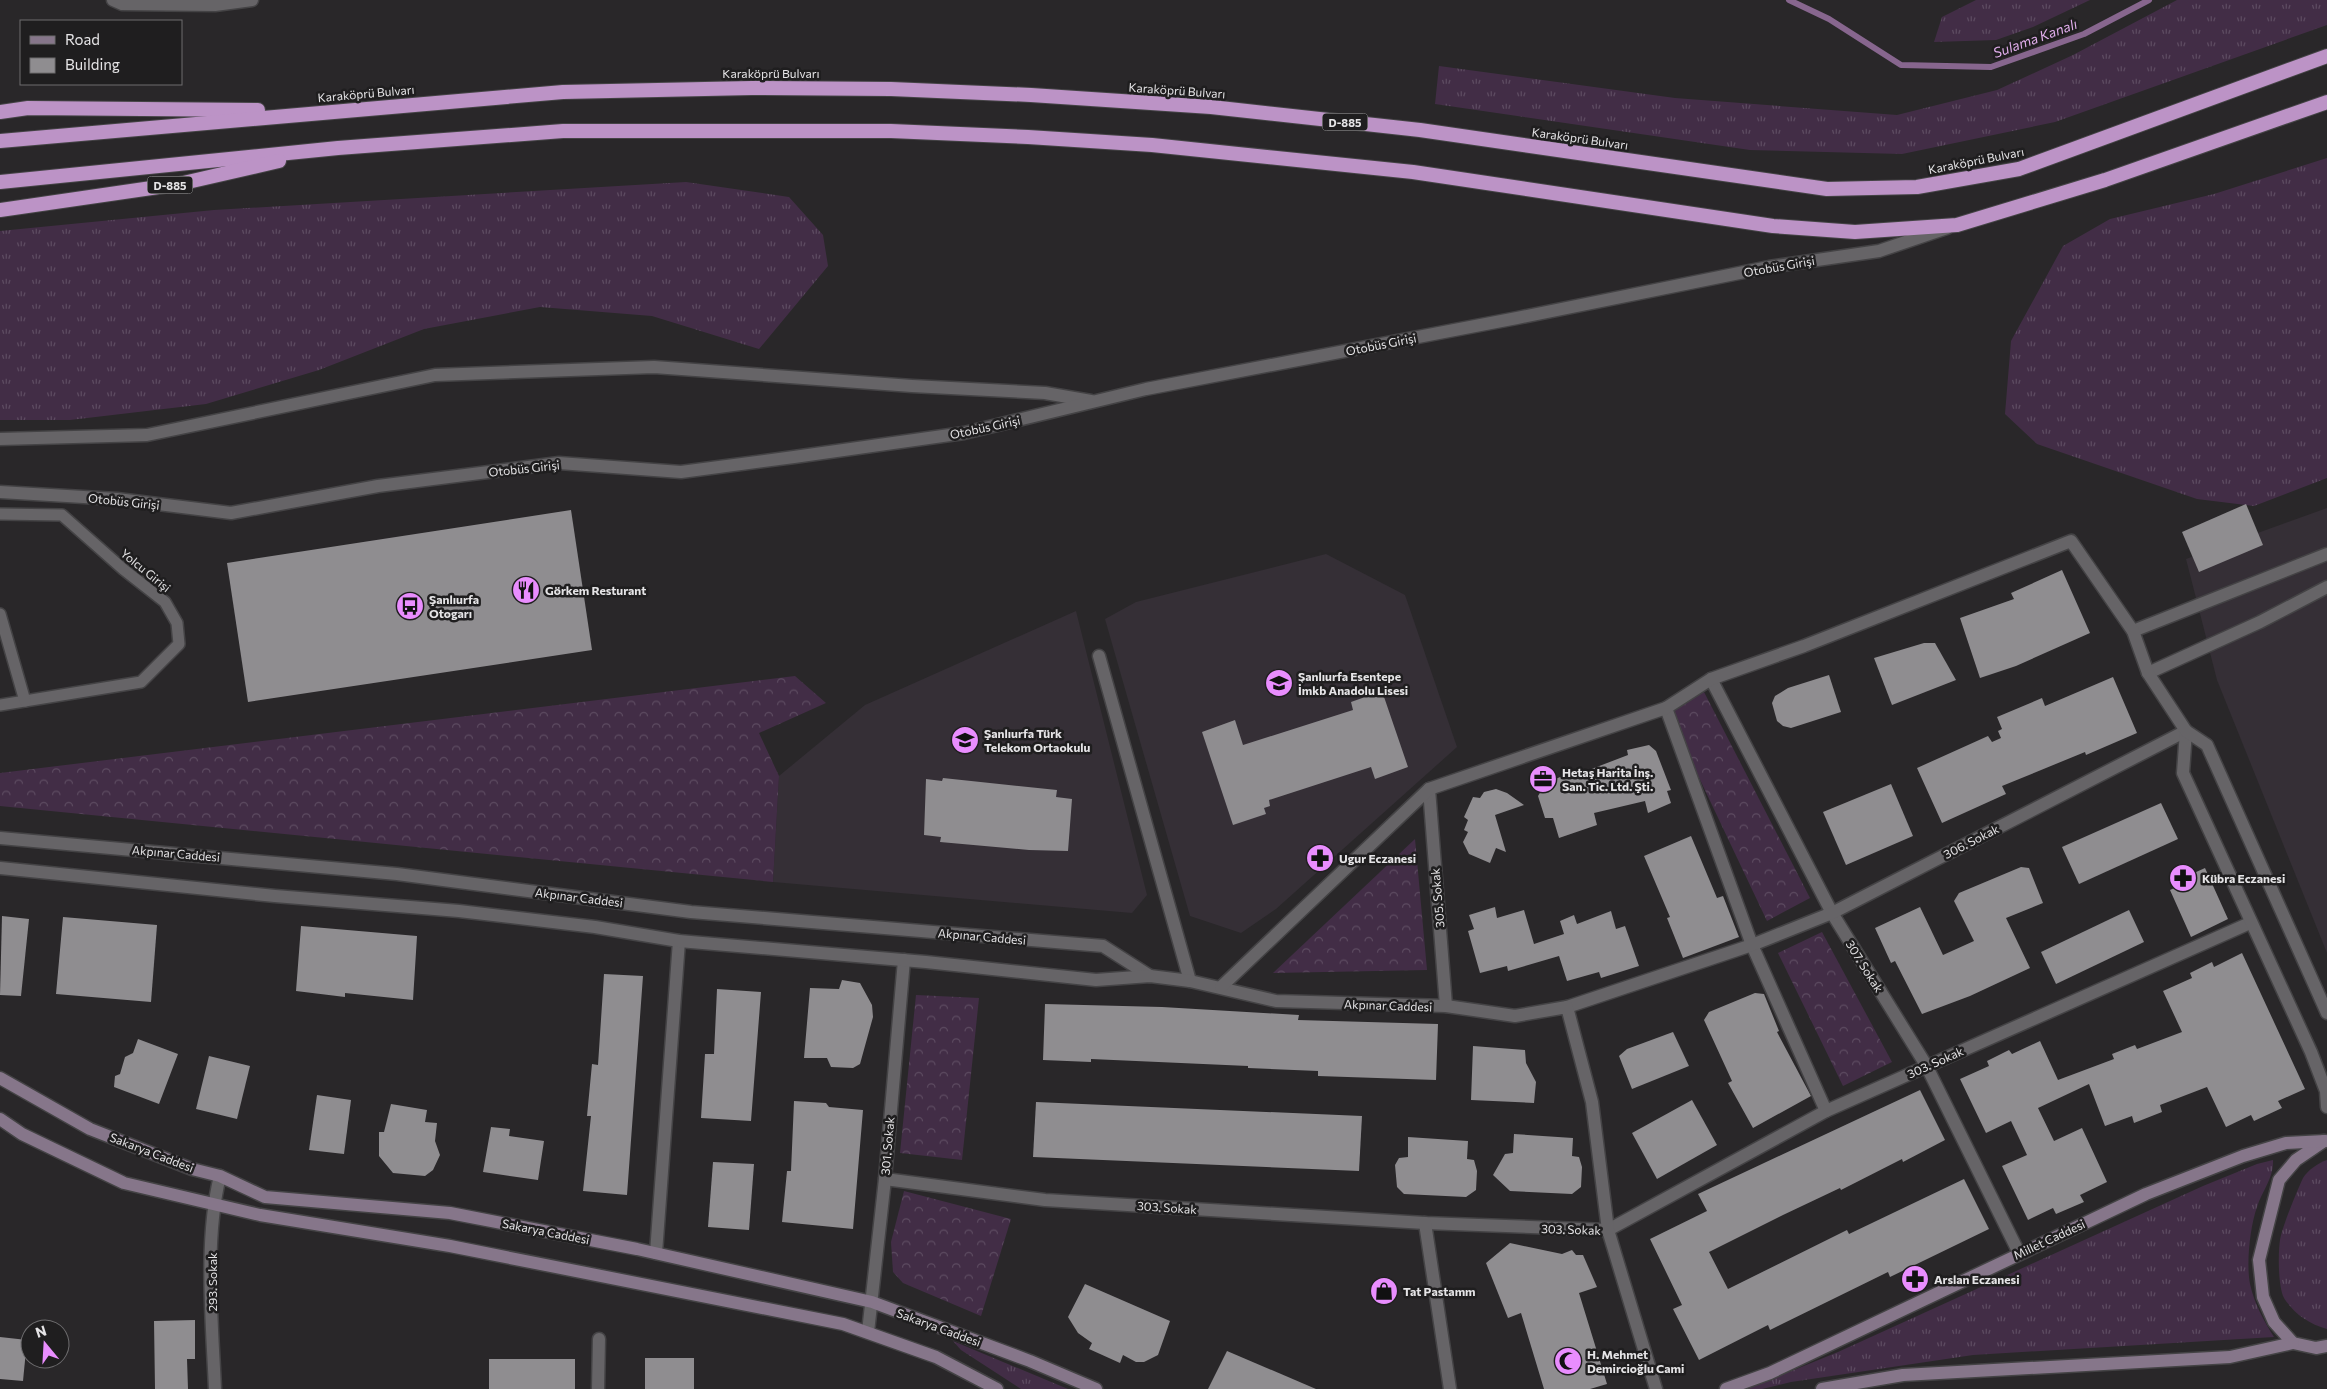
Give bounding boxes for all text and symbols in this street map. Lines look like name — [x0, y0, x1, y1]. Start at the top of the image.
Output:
water label: Sulama Kanalı — [1991, 15, 2080, 61]
legend — [20, 20, 182, 85]
text: Road — [65, 30, 100, 48]
text: Building — [65, 55, 120, 73]
street label: Karaköprü Bulvarı — [722, 66, 820, 80]
street label: Karaköprü Bulvarı — [1128, 80, 1226, 100]
street label: Karaköprü Bulvarı — [317, 82, 415, 104]
road number: D-885 — [1322, 114, 1368, 130]
street label: Karaköprü Bulvarı — [1531, 124, 1629, 152]
street label: Karaköprü Bulvarı — [1927, 144, 2025, 176]
road number: D-885 — [148, 176, 192, 194]
street label: Otobüs Girişi — [1742, 253, 1816, 279]
street label: Otobüs Girişi — [1344, 330, 1418, 358]
street label: Otobüs Girişi — [948, 413, 1022, 441]
street label: Otobüs Girişi — [488, 457, 560, 479]
street label: Otobüs Girişi — [88, 490, 160, 512]
street label: Yolcu Girişi — [118, 546, 174, 594]
restaurant icon: Görkem Resturant — [511, 575, 541, 605]
place label: Görkem Resturant — [545, 583, 646, 597]
bus stop icon: Şanlıurfa Otogarı — [395, 591, 425, 621]
place label: Şanlıurfa Otogarı — [429, 592, 479, 620]
school or university icon: Şanlıurfa Esentepe İmkb Anadolu Lisesi — [1264, 668, 1294, 698]
place label: Şanlıurfa Esentepe İmkb Anadolu Lisesi — [1298, 669, 1408, 697]
school or university icon: Şanlıurfa Türk Telekom Ortaokulu — [950, 725, 980, 755]
place label: Şanlıurfa Türk Telekom Ortaokulu — [984, 726, 1091, 754]
office icon: Hetaş Harita İnş. San. Tic. Ltd. Şti. — [1528, 764, 1558, 794]
place label: Hetaş Harita İnş. San. Tic. Ltd. Şti. — [1562, 765, 1653, 793]
street label: 306. Sokak — [1941, 821, 2002, 861]
street label: Akpınar Caddesi — [131, 842, 221, 864]
pharmacy icon: Ugur Eczanesi — [1305, 843, 1335, 873]
place label: Ugur Eczanesi — [1339, 851, 1416, 865]
pharmacy icon: Kübra Eczanesi — [2168, 863, 2198, 893]
street label: 305. Sokak — [1427, 867, 1447, 928]
place label: Kübra Eczanesi — [2202, 871, 2285, 885]
street label: Akpınar Caddesi — [534, 885, 624, 909]
street label: Akpınar Caddesi — [937, 925, 1027, 947]
street label: 307. Sokak — [1843, 937, 1887, 995]
street label: Akpınar Caddesi — [1344, 996, 1432, 1014]
street label: 303. Sokak — [1905, 1043, 1966, 1081]
street label: 301. Sokak — [877, 1116, 897, 1176]
street label: Sakarya Caddesi — [108, 1130, 196, 1174]
street label: 303. Sokak — [1137, 1198, 1198, 1216]
street label: Sakarya Caddesi — [501, 1216, 591, 1246]
street label: Millet Caddesi — [2011, 1216, 2087, 1262]
street label: 303. Sokak — [1541, 1221, 1602, 1237]
street label: 293. Sokak — [205, 1252, 219, 1312]
pharmacy icon: Arslan Eczanesi — [1900, 1264, 1930, 1294]
place label: Arslan Eczanesi — [1934, 1272, 2020, 1286]
shop icon: Tat Pastamm — [1369, 1276, 1399, 1306]
place label: Tat Pastamm — [1403, 1284, 1476, 1298]
street label: Sakarya Caddesi — [895, 1305, 983, 1349]
north arrow — [20, 1319, 70, 1369]
text: N — [33, 1321, 48, 1341]
mosque icon: H. Mehmet Demircioğlu Cami — [1553, 1346, 1583, 1376]
place label: H. Mehmet Demircioğlu Cami — [1587, 1347, 1684, 1375]

